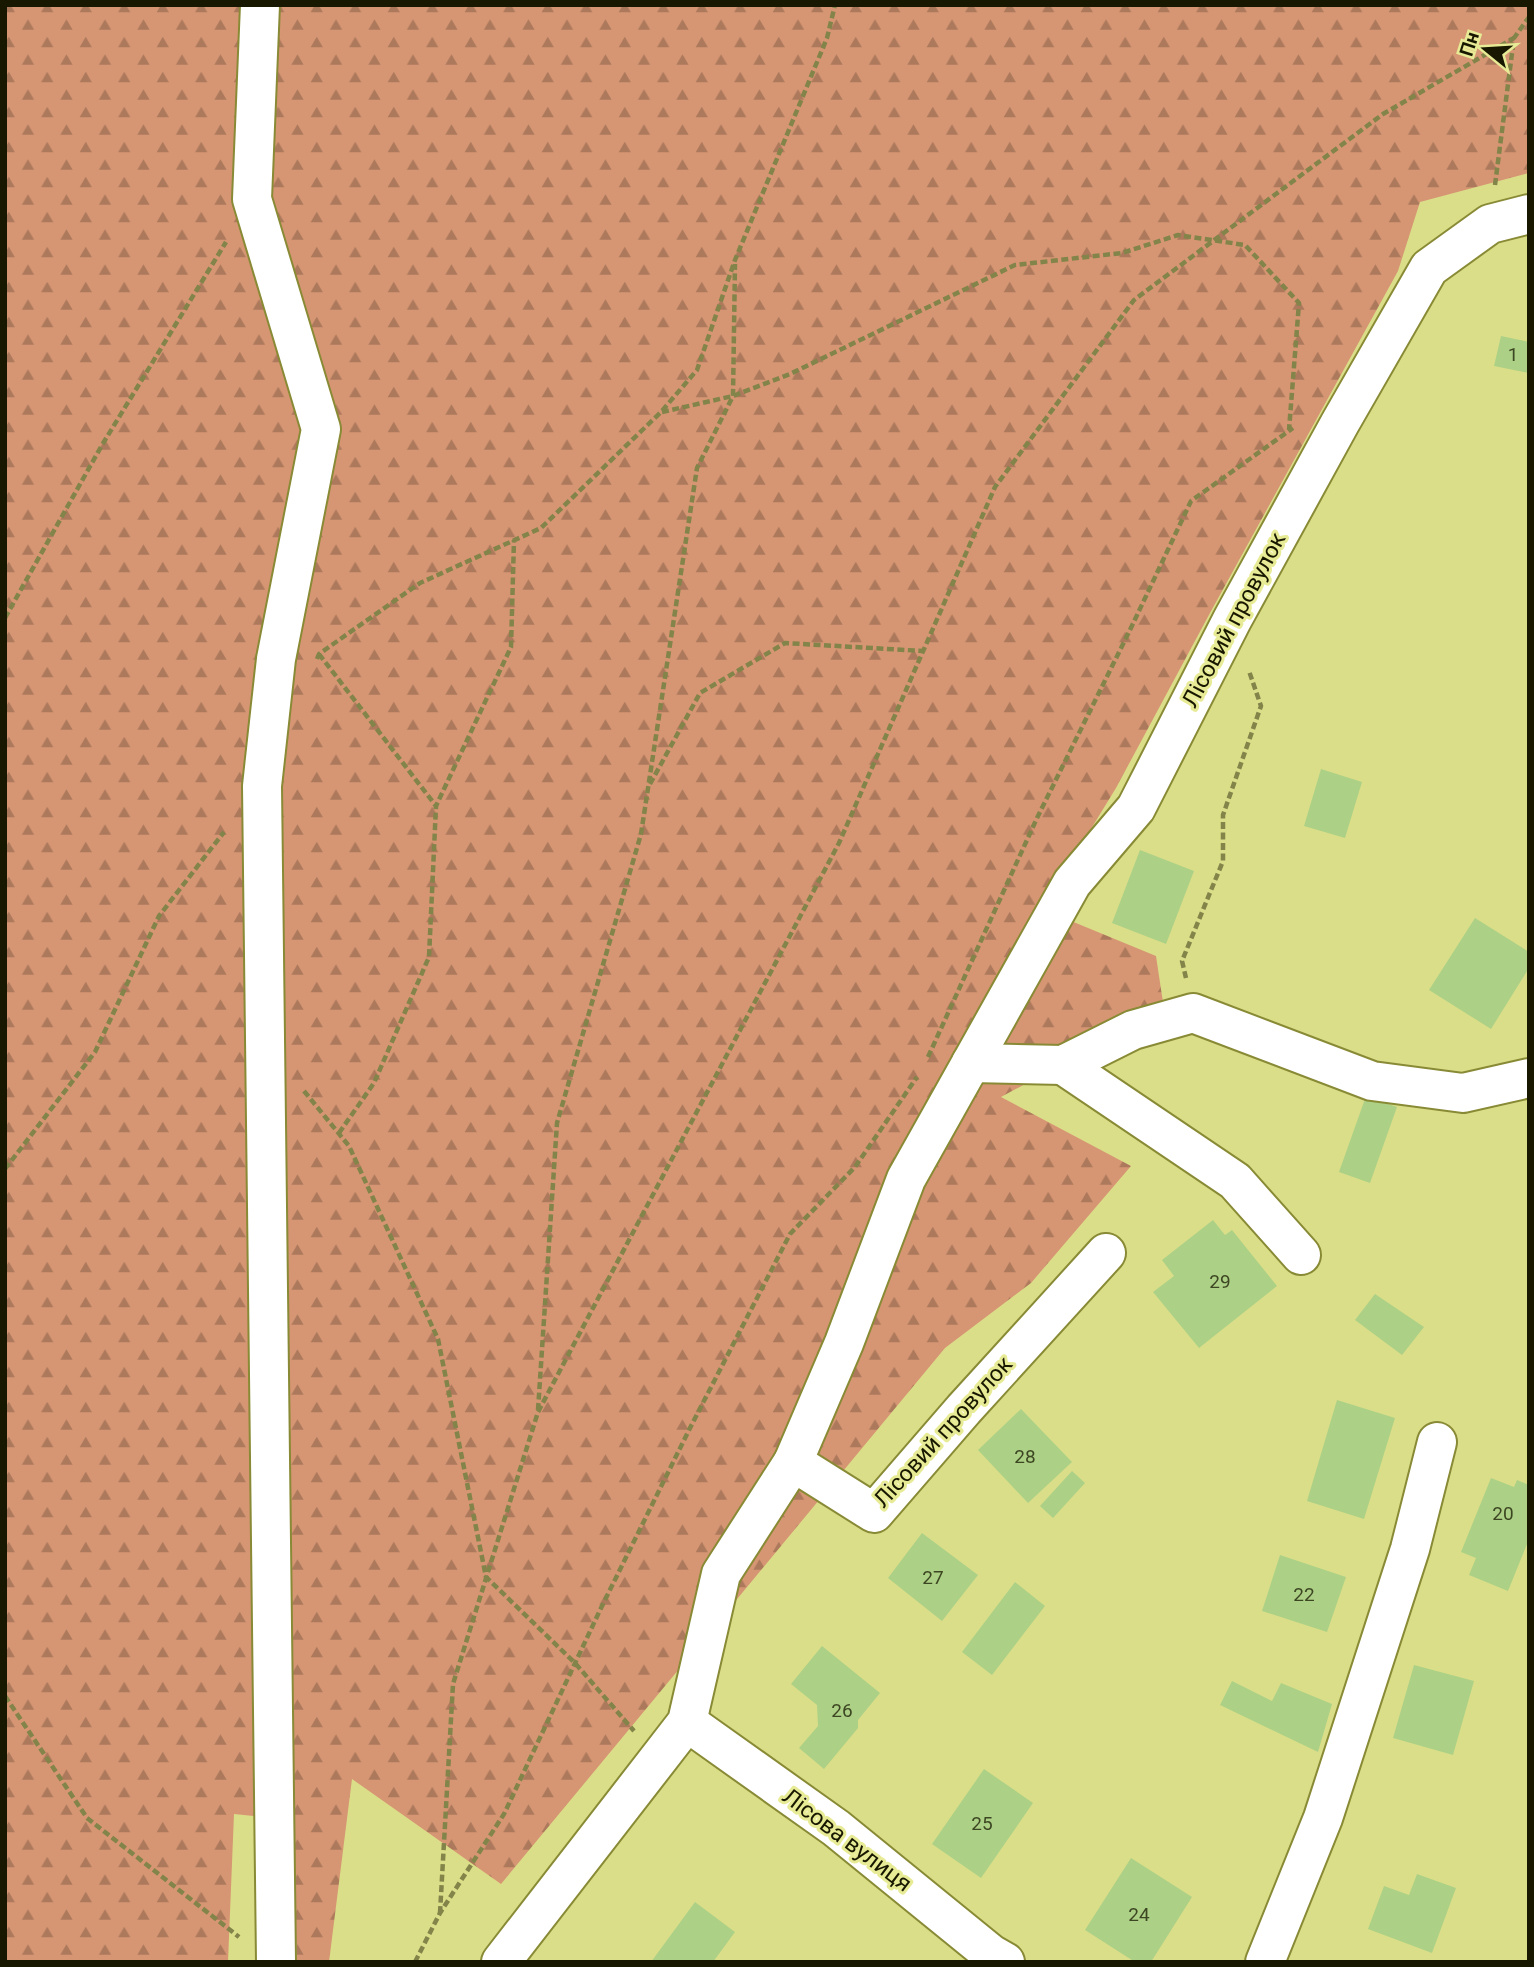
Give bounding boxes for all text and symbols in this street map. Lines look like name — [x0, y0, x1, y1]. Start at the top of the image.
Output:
north arrow — [1450, 14, 1520, 84]
text: Пн — [1455, 29, 1484, 59]
house number: 1 — [1508, 343, 1518, 366]
street label: Лісовий провулок — [1177, 528, 1292, 712]
house number: 29 — [1209, 1270, 1231, 1293]
street label: Лісовий провулок — [868, 1350, 1018, 1513]
house number: 28 — [1014, 1445, 1036, 1468]
house number: 20 — [1492, 1502, 1514, 1525]
house number: 27 — [922, 1566, 944, 1589]
house number: 22 — [1293, 1583, 1315, 1606]
house number: 26 — [831, 1699, 853, 1722]
street label: Лісова вулиця — [777, 1783, 917, 1897]
house number: 25 — [971, 1812, 993, 1835]
house number: 24 — [1128, 1903, 1150, 1926]

